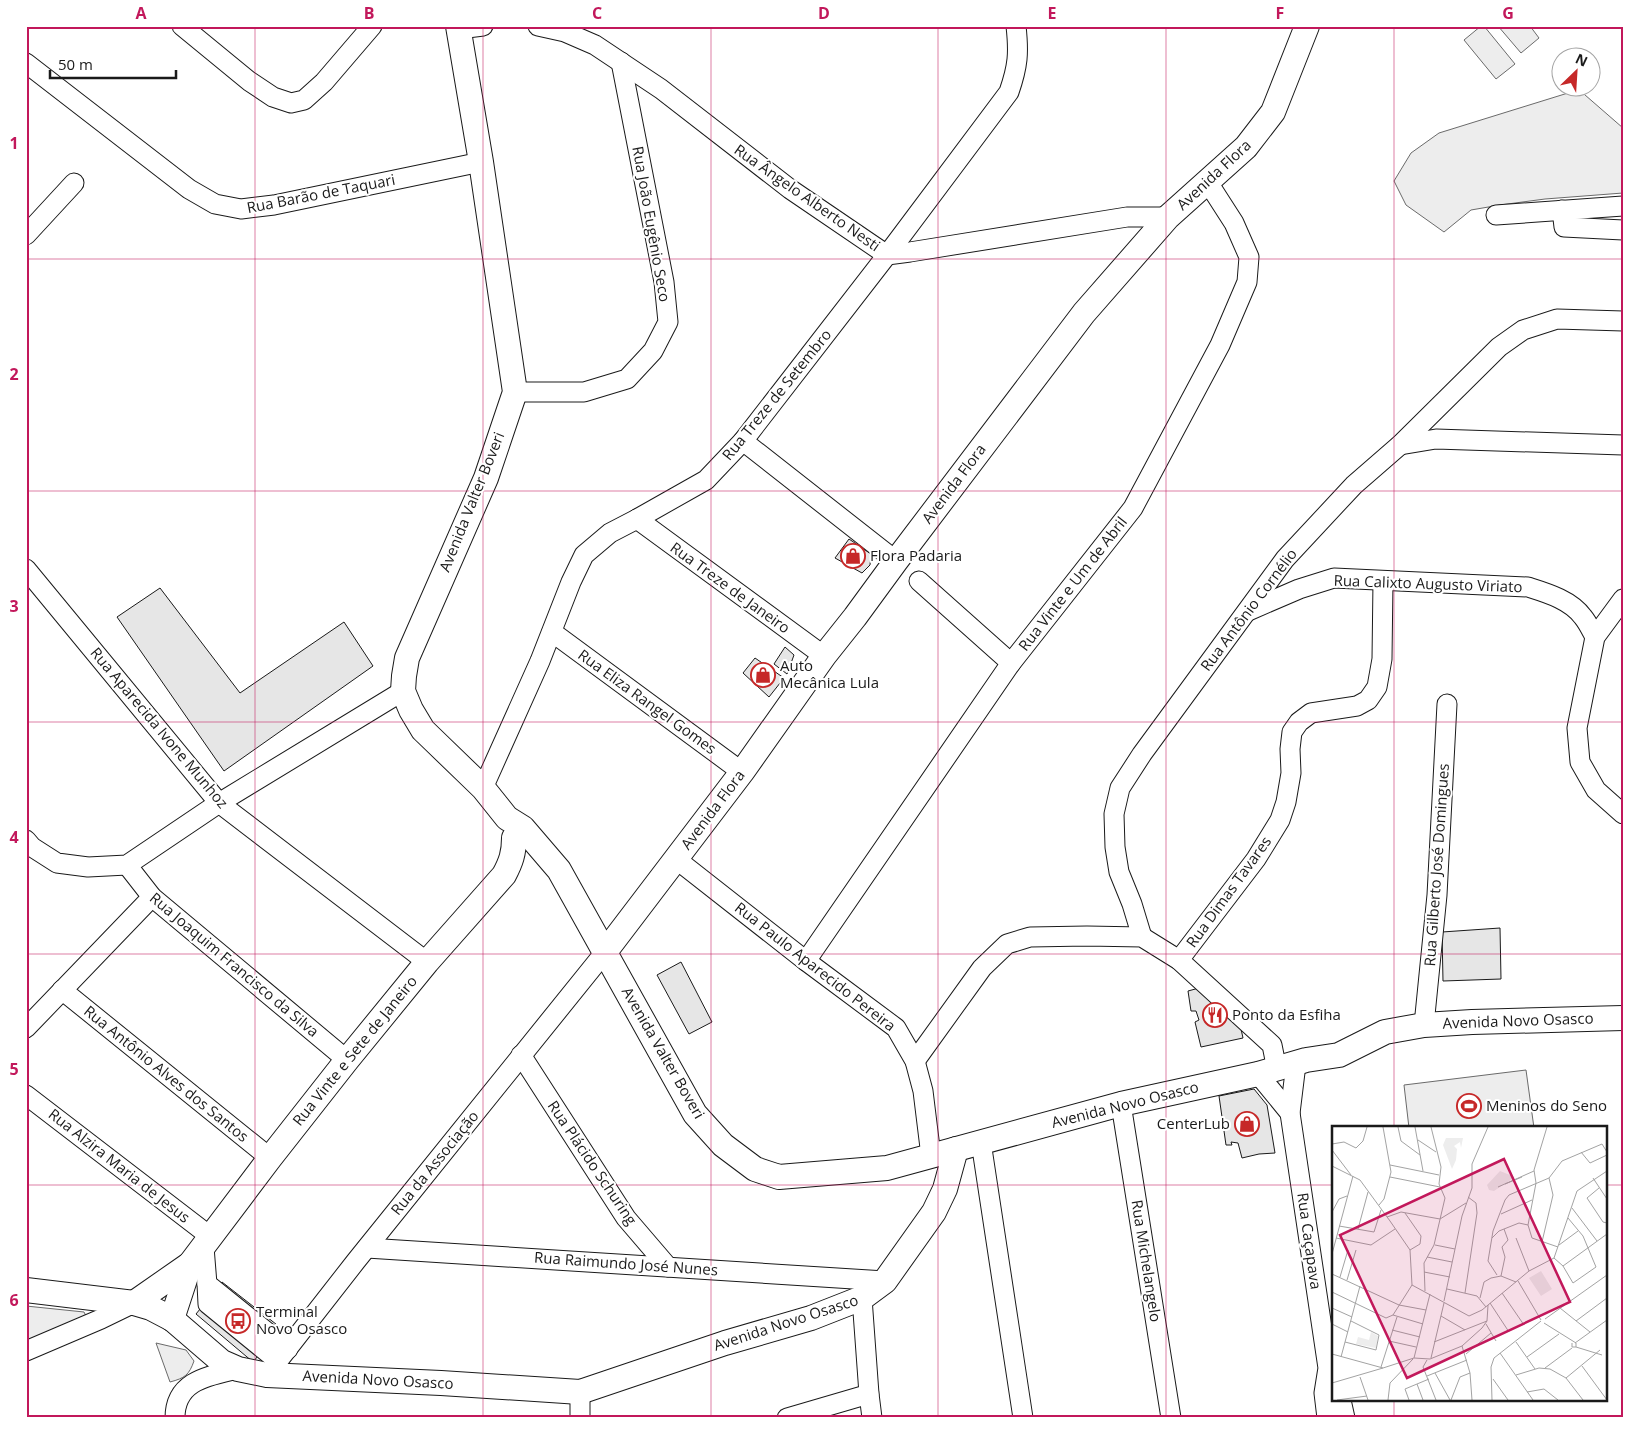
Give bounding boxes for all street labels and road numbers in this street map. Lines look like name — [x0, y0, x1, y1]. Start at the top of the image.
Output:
street label: Avenida Flora — [1172, 135, 1255, 214]
street label: Rua Ângelo Alberto Nesti — [731, 139, 885, 255]
street label: Rua João Eugênio Seco — [628, 144, 676, 303]
street label: Rua Barão de Taquari — [245, 169, 397, 217]
street label: Rua Treze de Setembro — [717, 325, 835, 464]
street label: Avenida Valter Boveri — [434, 429, 508, 575]
street label: Avenida Flora — [917, 440, 990, 527]
street label: Rua Vinte e Um de Abril — [1013, 512, 1131, 655]
street label: Rua Treze de Janeiro — [667, 537, 794, 637]
street label: Rua Antônio Cornélio — [1196, 544, 1301, 675]
street label: Rua Calixto Augusto Viriato — [1333, 570, 1523, 596]
street label: Rua Aparecida Ivone Munhoz — [87, 643, 233, 812]
street label: Rua Eliza Rangel Gomes — [574, 644, 721, 758]
street label: Rua Gilberto José Domingues — [1419, 763, 1453, 967]
street label: Avenida Flora — [676, 766, 749, 853]
street label: Rua Dimas Tavares — [1181, 832, 1275, 951]
street label: Rua Joaquim Francisco da Silva — [146, 888, 323, 1041]
street label: Rua Paulo Aparecido Pereira — [731, 897, 900, 1035]
street label: Rua Vinte e Sete de Janeiro — [288, 971, 421, 1129]
street label: Avenida Valter Boveri — [618, 983, 710, 1122]
street label: Rua Antônio Alves dos Santos — [80, 1001, 253, 1146]
street label: Avenida Novo Osasco — [1442, 1007, 1594, 1033]
street label: Avenida Novo Osasco — [1049, 1076, 1200, 1132]
street label: Rua Plácido Schuring — [544, 1096, 642, 1229]
street label: Rua Alzira Maria de Jesus — [45, 1104, 195, 1227]
street label: Rua da Associação — [386, 1106, 483, 1219]
street label: Rua Caçapava — [1293, 1191, 1327, 1290]
street label: Rua Michelangelo — [1127, 1198, 1167, 1323]
street label: Rua Raimundo José Nunes — [533, 1247, 719, 1279]
street label: Avenida Novo Osasco — [711, 1289, 861, 1355]
street label: Avenida Novo Osasco — [302, 1365, 454, 1393]

